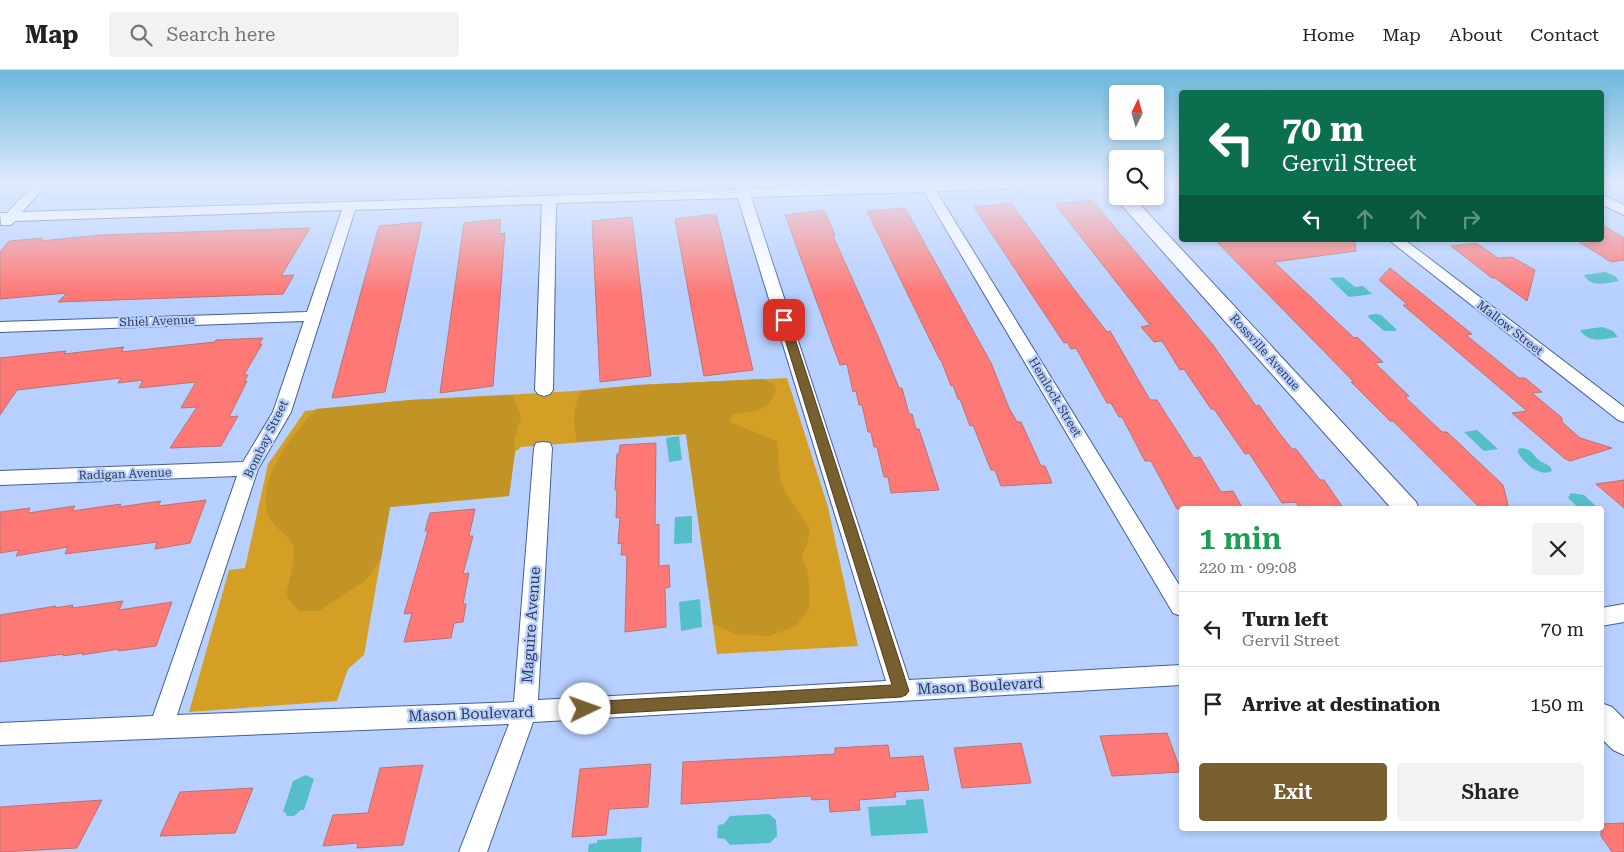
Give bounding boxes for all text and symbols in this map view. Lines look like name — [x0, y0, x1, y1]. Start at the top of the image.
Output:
search box — [109, 12, 459, 57]
text: Map — [25, 21, 79, 49]
icon: search — [127, 21, 155, 49]
text: Search here — [167, 23, 275, 46]
text: Home — [1302, 24, 1354, 45]
text: Map — [1382, 24, 1421, 45]
text: About — [1449, 24, 1502, 45]
text: Contact — [1530, 24, 1599, 45]
north arrow — [1109, 85, 1164, 140]
map controls — [1109, 85, 1164, 205]
text: 70 m — [1282, 109, 1364, 150]
icon: left — [1199, 110, 1264, 175]
button: search — [1109, 150, 1164, 205]
text: Gervil Street — [1282, 151, 1416, 176]
icon: left — [1298, 205, 1326, 233]
icon: ahead — [1351, 205, 1379, 233]
icon: ahead — [1404, 205, 1432, 233]
icon: right — [1457, 205, 1485, 233]
street label: Mallow Street — [1474, 298, 1546, 358]
pin — [763, 299, 805, 341]
icon: arrive — [770, 306, 798, 334]
street label: Rossville Avenue — [1227, 311, 1303, 393]
street label: Shiel Avenue — [119, 313, 195, 329]
street label: Hemlock Street — [1026, 355, 1084, 440]
street label: Bombay Street — [241, 397, 291, 480]
street label: Radigan Avenue — [78, 465, 172, 483]
text: 1 min — [1199, 521, 1282, 556]
button: close — [1532, 523, 1584, 575]
text: 220 m · 09:08 — [1199, 558, 1297, 577]
street label: Maguire Avenue — [518, 566, 544, 684]
text: Turn left — [1242, 608, 1328, 631]
icon: left — [1199, 615, 1227, 643]
text: 70 m — [1541, 618, 1584, 641]
text: Gervil Street — [1242, 631, 1340, 650]
street label: Mason Boulevard — [917, 674, 1044, 698]
position arrow — [558, 682, 610, 734]
icon: arrive — [1199, 690, 1227, 718]
text: Arrive at destination — [1242, 693, 1440, 716]
text: 150 m — [1530, 693, 1584, 716]
street label: Mason Boulevard — [408, 703, 534, 725]
button: Exit — [1199, 763, 1387, 821]
button: Share — [1397, 763, 1584, 821]

